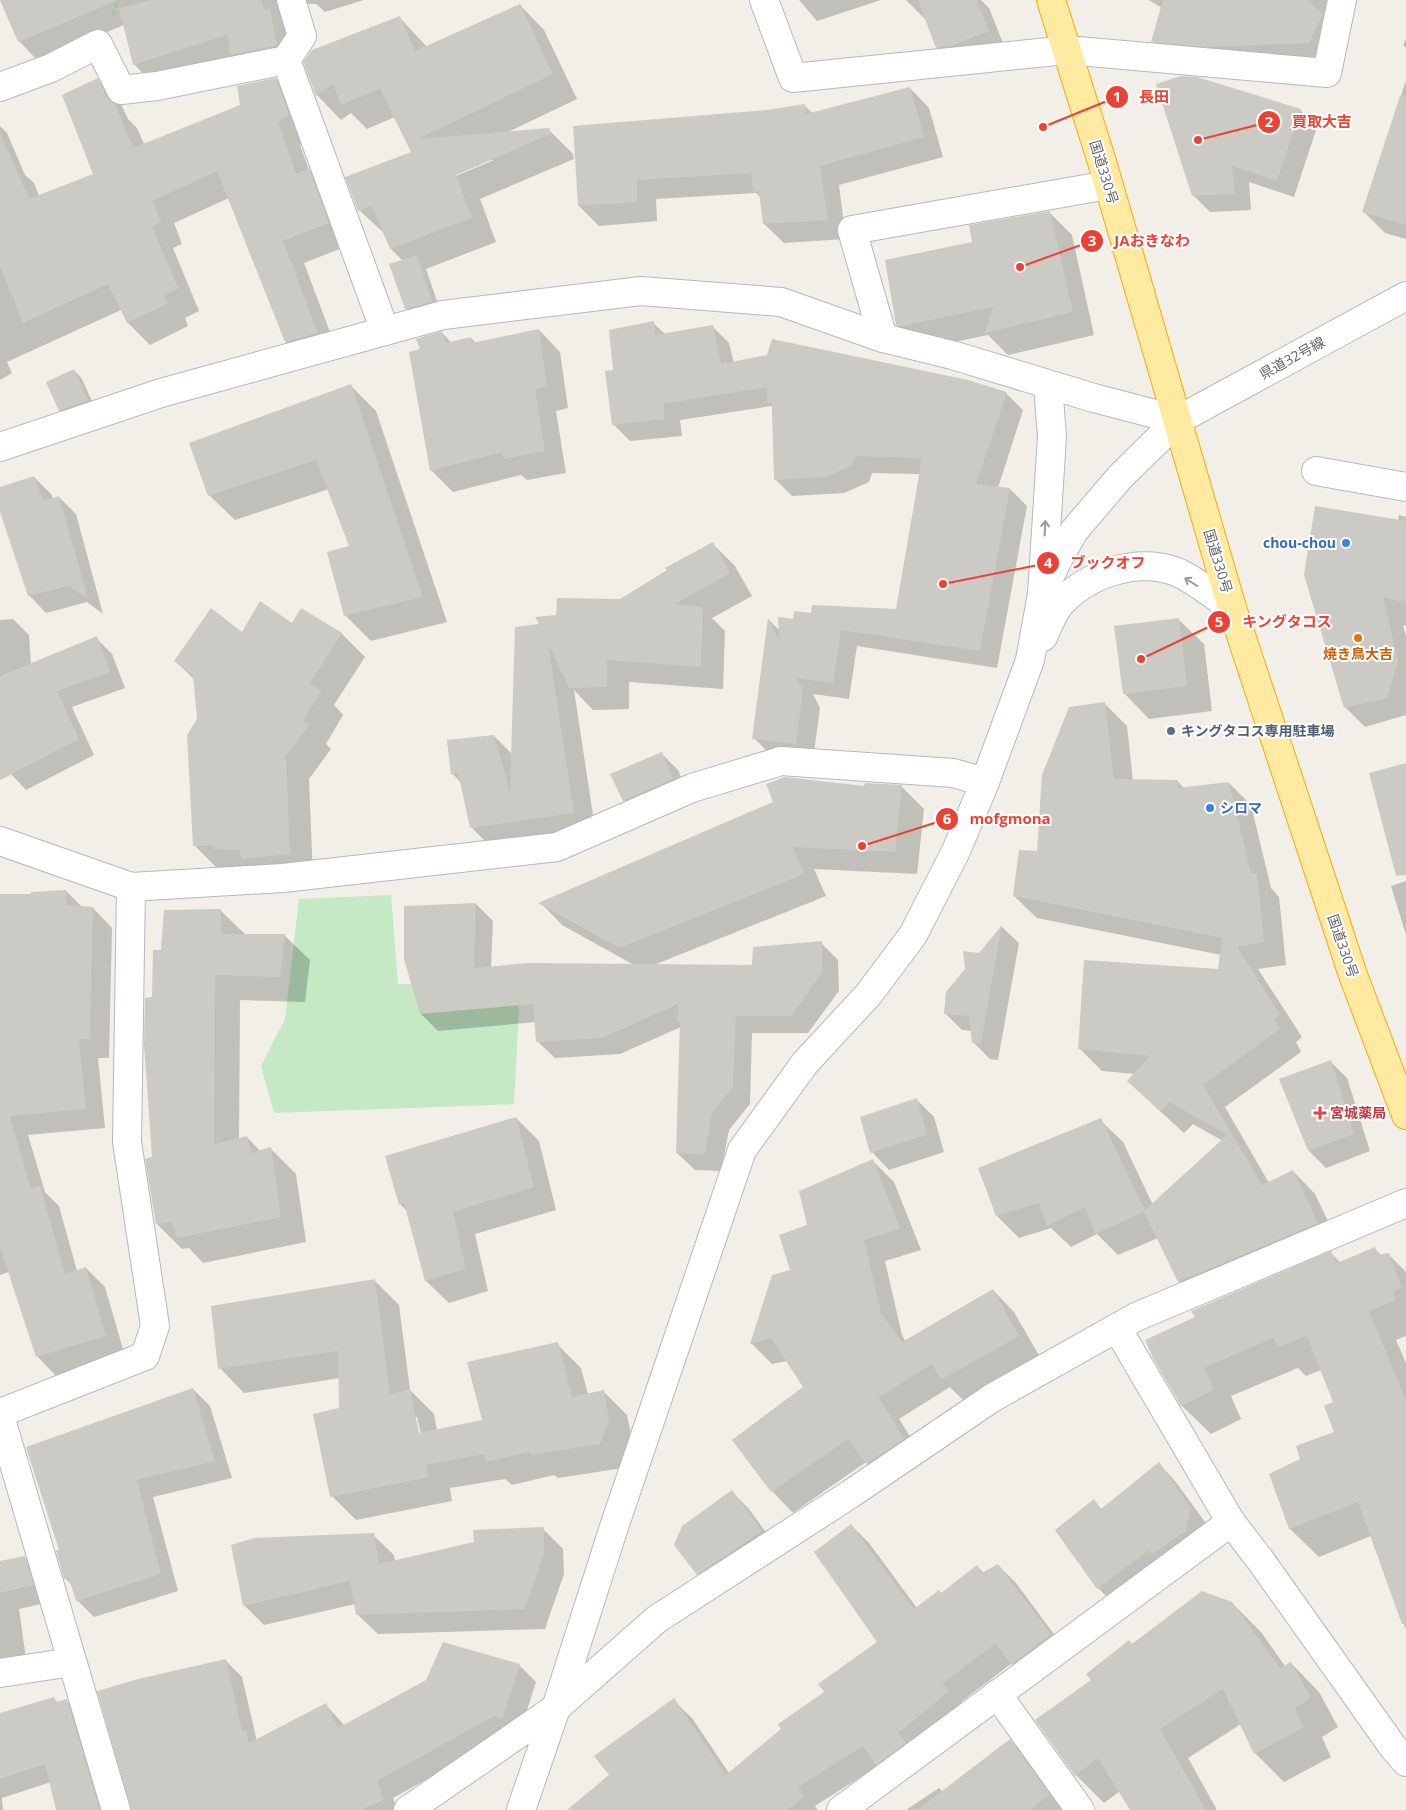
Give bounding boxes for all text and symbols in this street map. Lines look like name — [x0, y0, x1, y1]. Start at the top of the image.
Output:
callout: 長田 — [1104, 82, 1179, 112]
text: 1 — [1113, 86, 1121, 106]
text: 長田 — [1139, 86, 1169, 106]
callout: 買取大吉 — [1257, 107, 1362, 137]
text: 2 — [1265, 111, 1274, 131]
text: 買取大吉 — [1292, 111, 1352, 131]
street label: 国道330号 — [1086, 138, 1123, 206]
callout: JAおきなわ — [1080, 226, 1200, 256]
text: 3 — [1088, 230, 1096, 250]
text: JAおきなわ — [1112, 230, 1190, 250]
street label: 県道32号線 — [1256, 332, 1328, 383]
one-way arrow — [1041, 520, 1050, 536]
street label: 国道330号 — [1200, 527, 1237, 595]
place label: chou-chou — [1263, 533, 1336, 552]
marker: chou-chou — [1340, 537, 1352, 549]
callout: ブックオフ — [1035, 548, 1155, 578]
text: 4 — [1044, 552, 1053, 572]
text: ブックオフ — [1070, 552, 1146, 572]
one-way arrow — [1185, 576, 1199, 586]
callout: キングタコス — [1207, 607, 1342, 637]
text: 5 — [1215, 611, 1223, 631]
text: キングタコス — [1242, 611, 1332, 631]
marker: 焼き鳥大吉 — [1352, 632, 1364, 644]
place label: 焼き鳥大吉 — [1323, 644, 1393, 663]
place label: キングタコス専用駐車場 — [1181, 721, 1335, 740]
marker: キングタコス専用駐車場 — [1165, 725, 1177, 737]
place label: シロマ — [1220, 798, 1262, 817]
marker: シロマ — [1204, 802, 1216, 814]
callout: mofgmona — [934, 804, 1060, 834]
text: 6 — [943, 808, 952, 828]
text: mofgmona — [969, 808, 1051, 828]
street label: 国道330号 — [1324, 912, 1363, 980]
place label: 宮城薬局 — [1330, 1103, 1386, 1122]
marker: 宮城薬局 — [1314, 1107, 1326, 1119]

